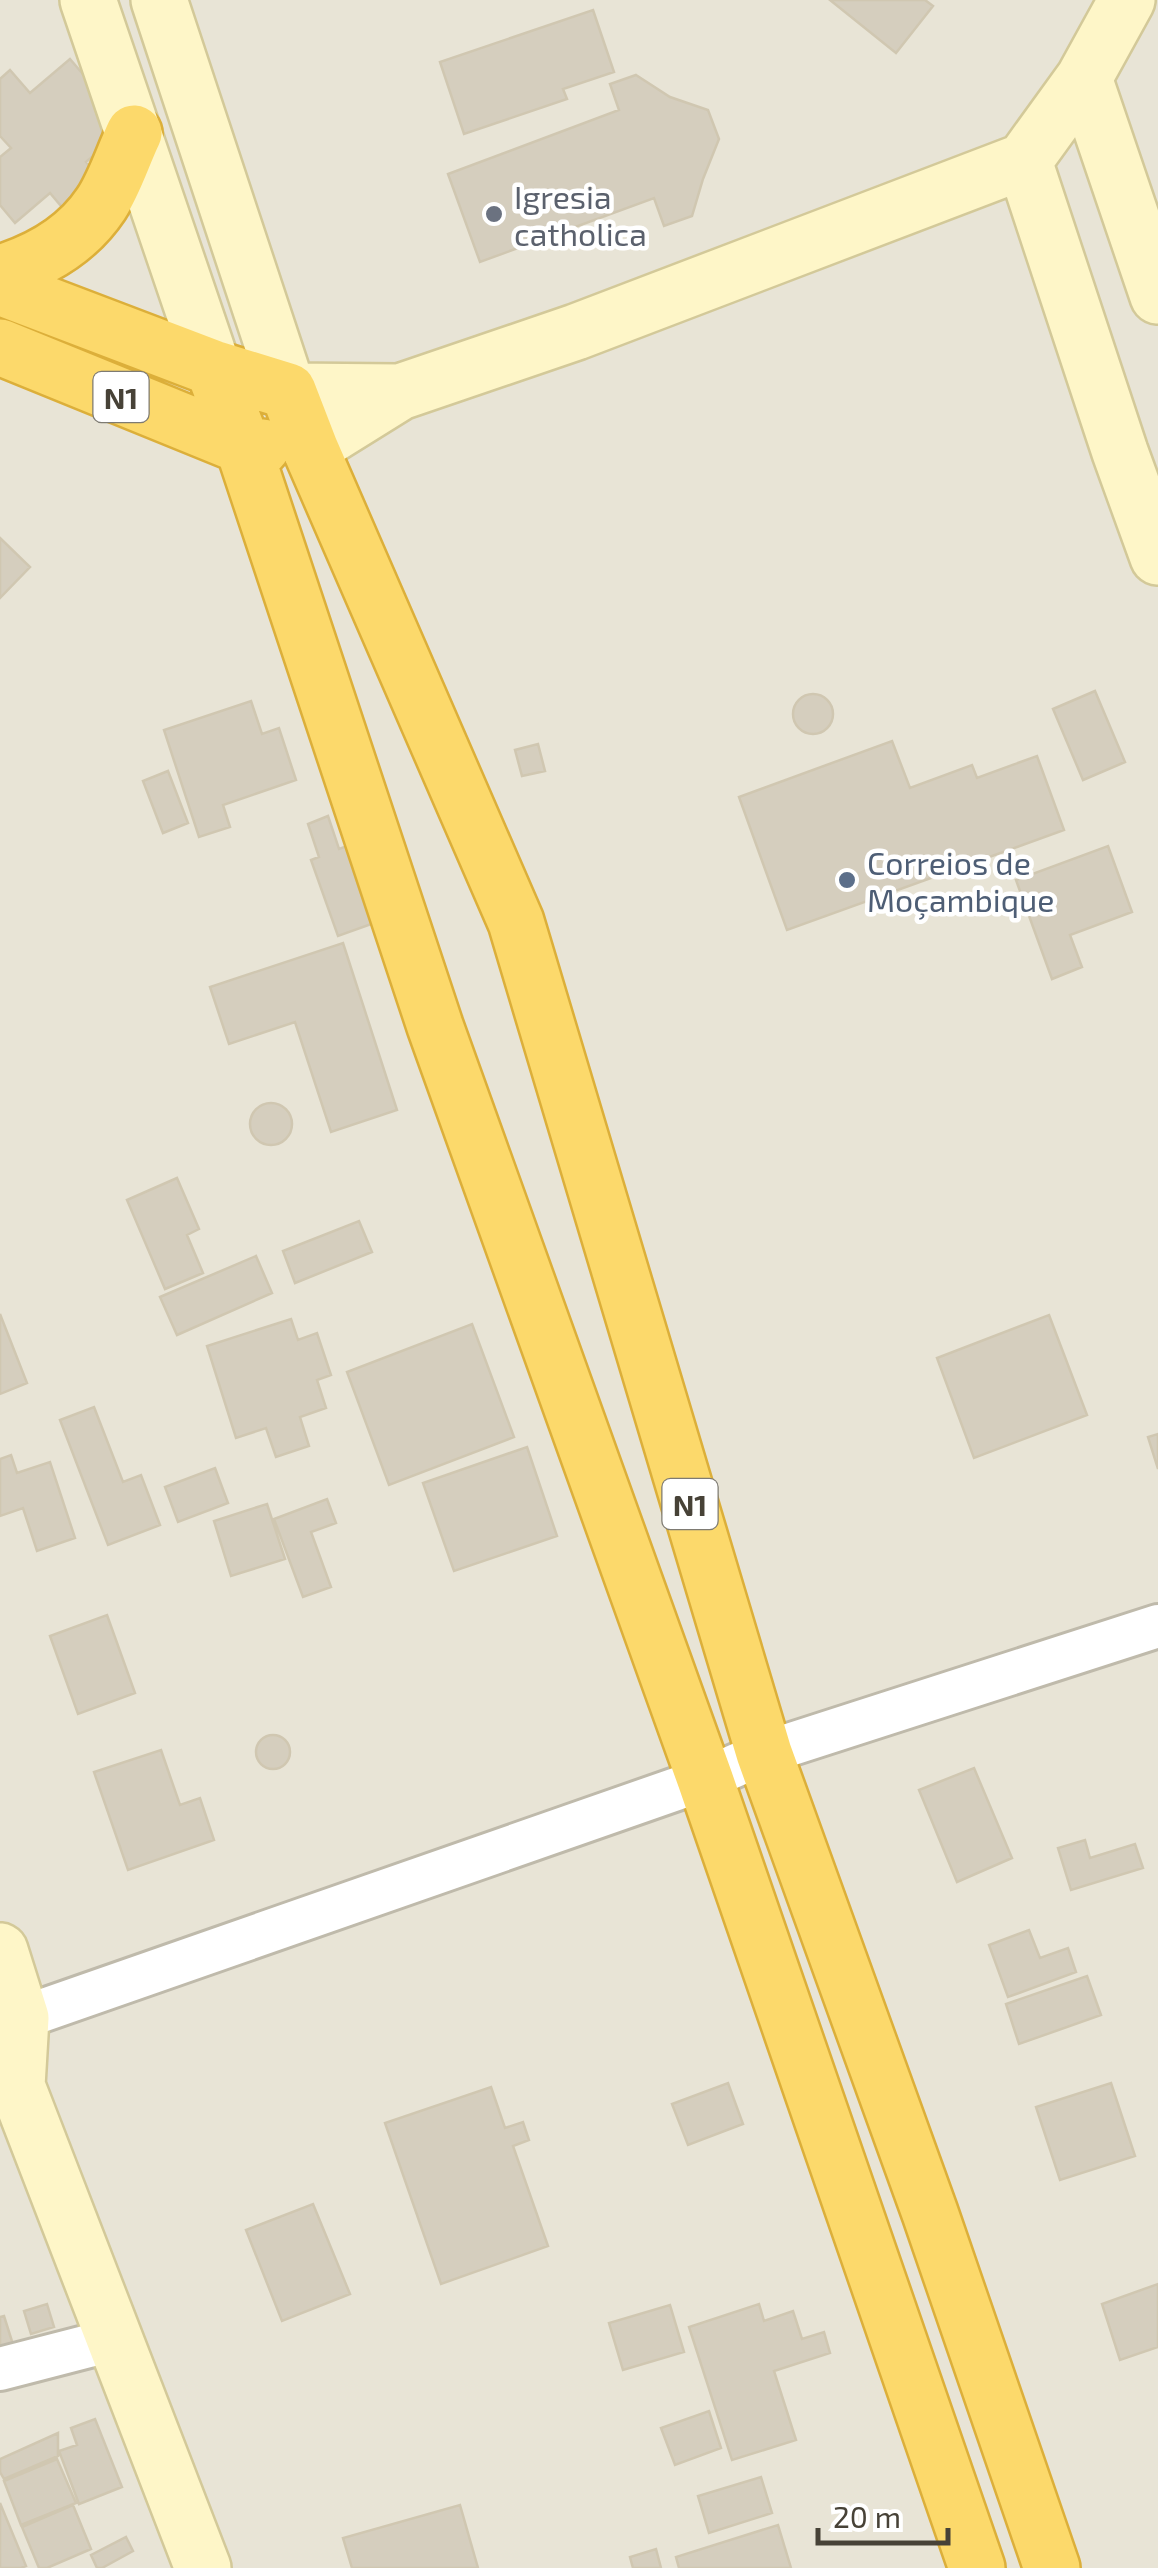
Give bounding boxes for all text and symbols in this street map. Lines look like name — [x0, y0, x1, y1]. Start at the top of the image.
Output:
place label: Igresia catholica — [514, 177, 647, 252]
marker: Igresia catholica — [483, 203, 505, 225]
road number: N1 — [94, 372, 148, 422]
place label: Correios de Moçambique — [867, 843, 1054, 920]
marker: Correios de Moçambique — [836, 869, 858, 891]
road number: N1 — [662, 1479, 718, 1529]
scale bar — [818, 2483, 948, 2545]
text: 20 m — [833, 2498, 901, 2534]

